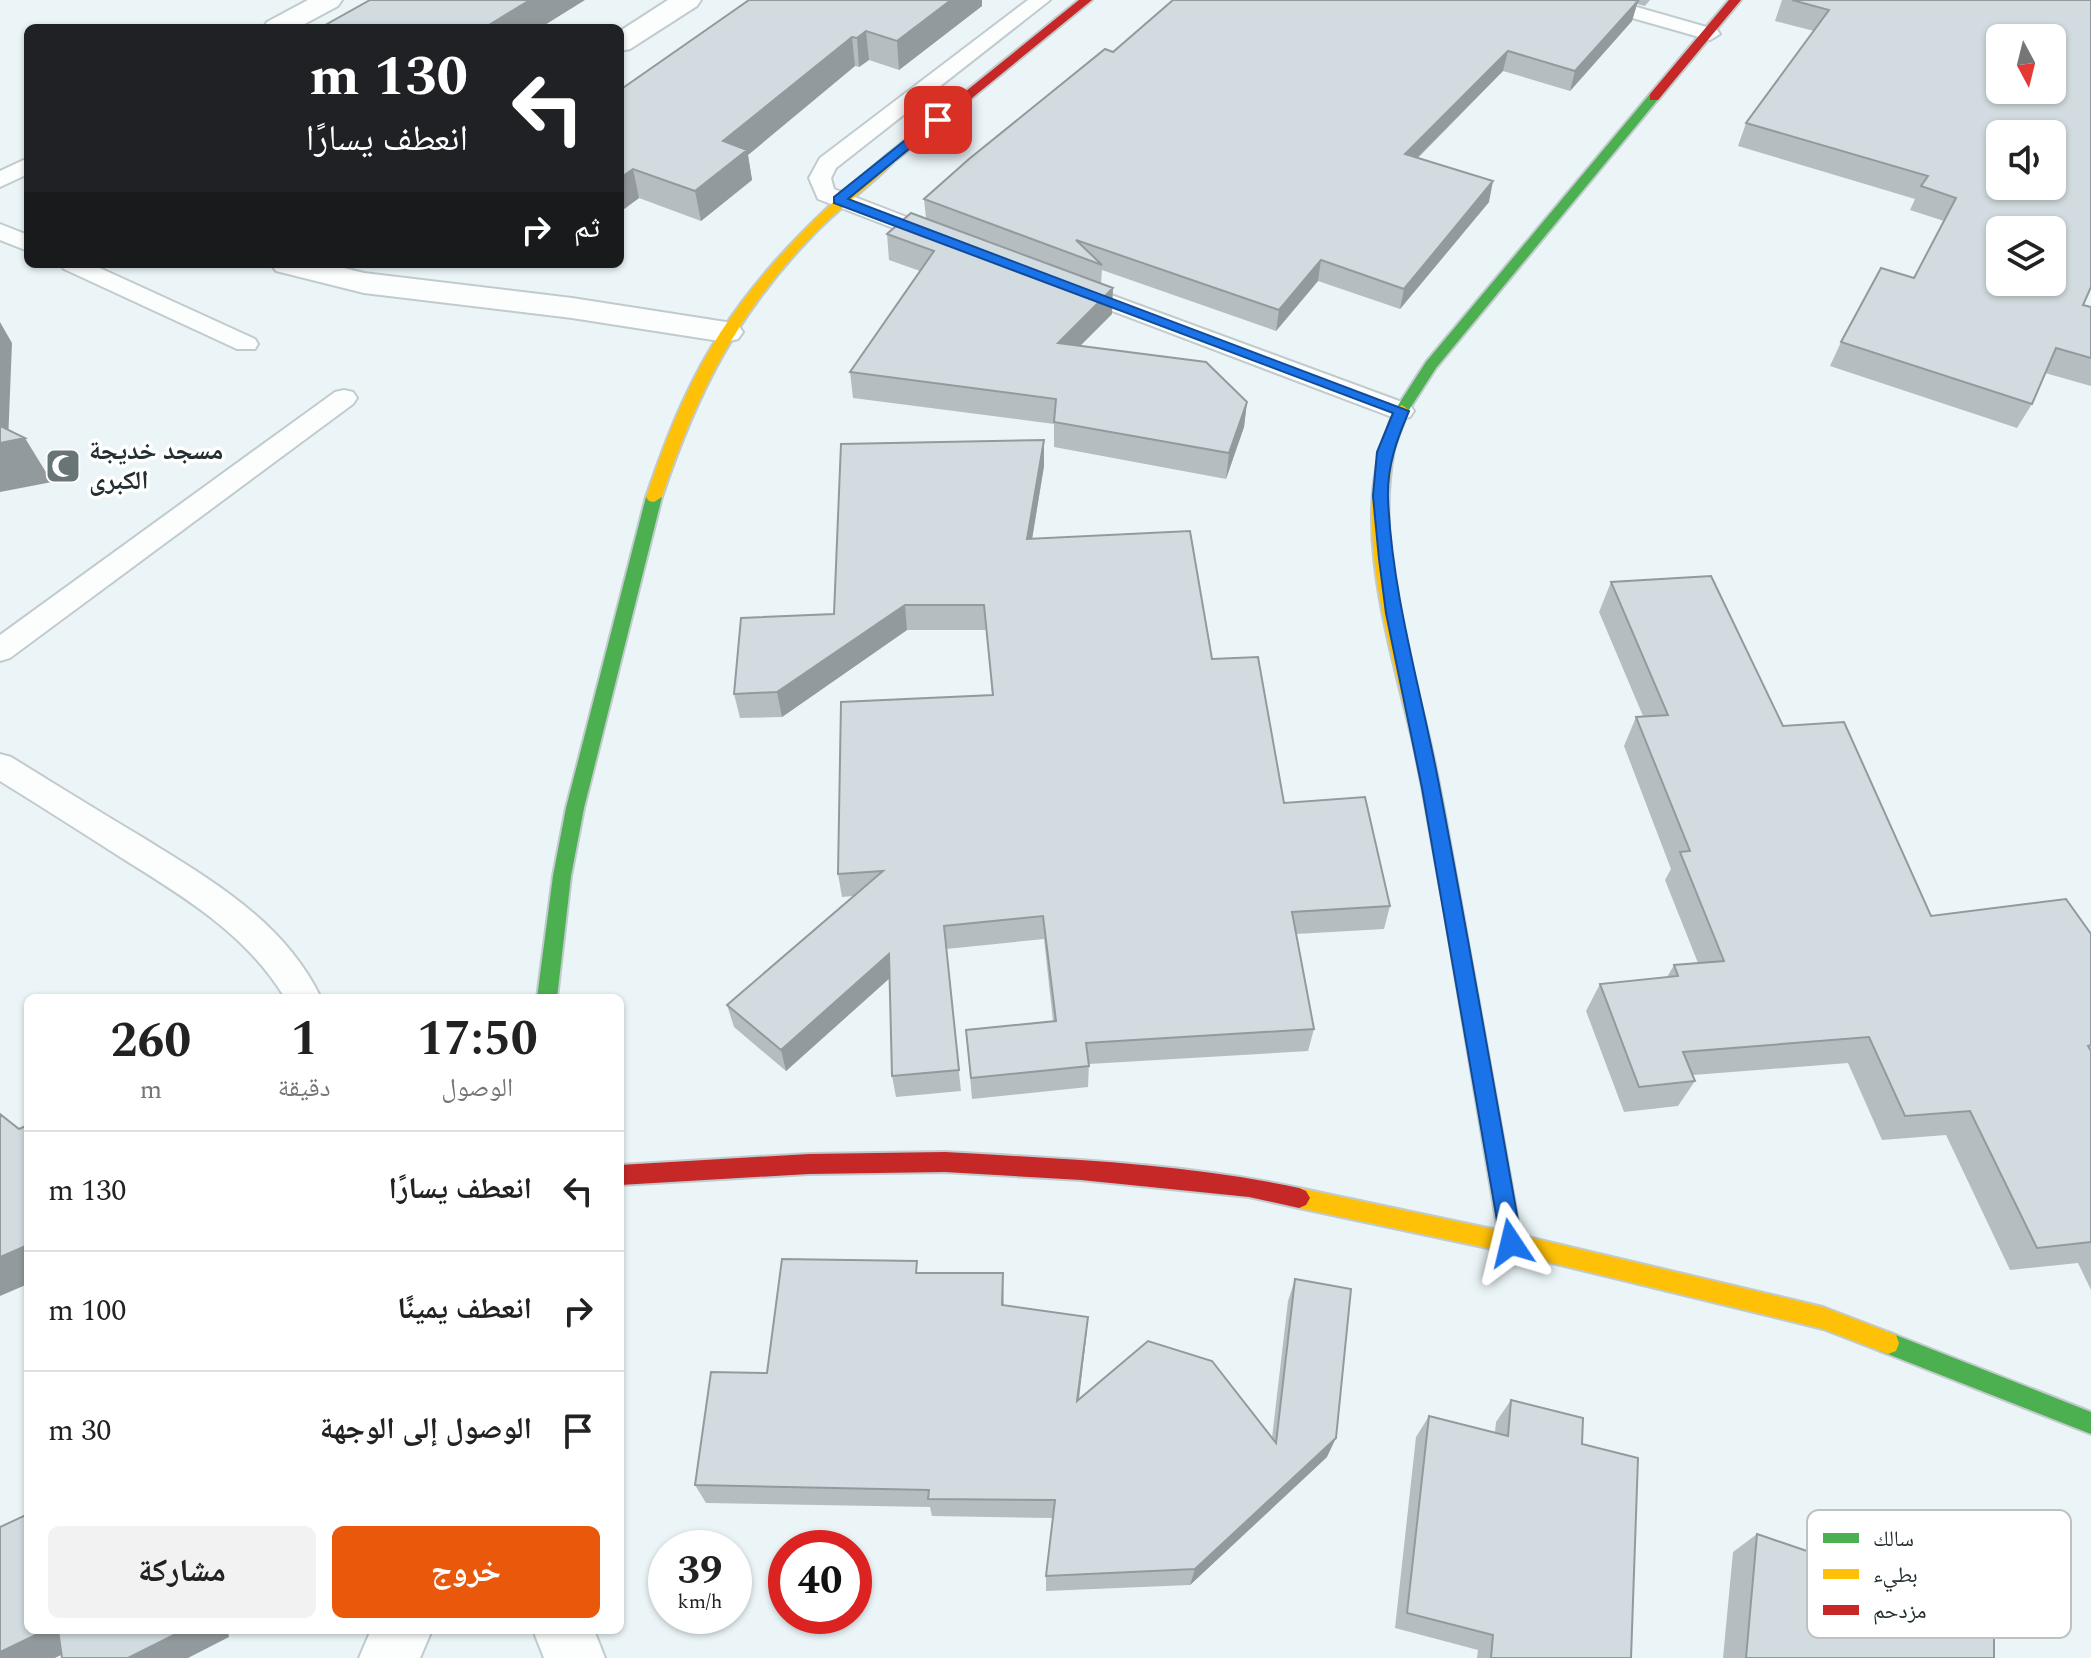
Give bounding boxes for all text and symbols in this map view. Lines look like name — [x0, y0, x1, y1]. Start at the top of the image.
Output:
north arrow — [1986, 24, 2066, 104]
map controls — [1986, 24, 2066, 296]
text: 130 m — [309, 35, 468, 120]
icon: left — [496, 56, 600, 160]
pin — [904, 86, 972, 154]
icon: arrive — [916, 98, 960, 142]
text: انعطف يسارًا — [306, 112, 468, 167]
button: sound — [1986, 120, 2066, 200]
text: ثم — [574, 205, 600, 251]
icon: right — [514, 208, 558, 252]
button: layers — [1986, 216, 2066, 296]
place label: مسجد خديجة الكبرى — [89, 431, 223, 501]
mosque icon: مسجد خديجة الكبرى — [44, 447, 82, 485]
text: 1 — [291, 1003, 318, 1076]
text: 17:50 — [417, 1003, 538, 1076]
text: 260 — [110, 1005, 191, 1078]
text: دقيقة — [278, 1068, 331, 1108]
text: الوصول — [441, 1068, 513, 1108]
text: m — [140, 1070, 162, 1110]
text: انعطف يسارًا — [388, 1166, 532, 1212]
text: 130 m — [48, 1168, 126, 1214]
icon: left — [556, 1169, 600, 1213]
position arrow — [1469, 1201, 1553, 1285]
text: انعطف يمينًا — [397, 1286, 532, 1332]
text: 100 m — [48, 1288, 126, 1334]
icon: right — [556, 1289, 600, 1333]
text: الوصول إلى الوجهة — [320, 1406, 532, 1452]
text: 30 m — [48, 1408, 111, 1454]
icon: arrive — [556, 1409, 600, 1453]
legend — [1807, 1510, 2071, 1638]
text: سالك — [1873, 1523, 1914, 1556]
button: مشاركة — [48, 1526, 316, 1618]
button: خروج — [332, 1526, 600, 1618]
speed limit sign: 40 — [768, 1530, 872, 1634]
text: 39 — [678, 1541, 722, 1602]
text: بطيء — [1873, 1559, 1918, 1592]
text: km/h — [678, 1587, 723, 1617]
text: مزدحم — [1873, 1595, 1927, 1628]

